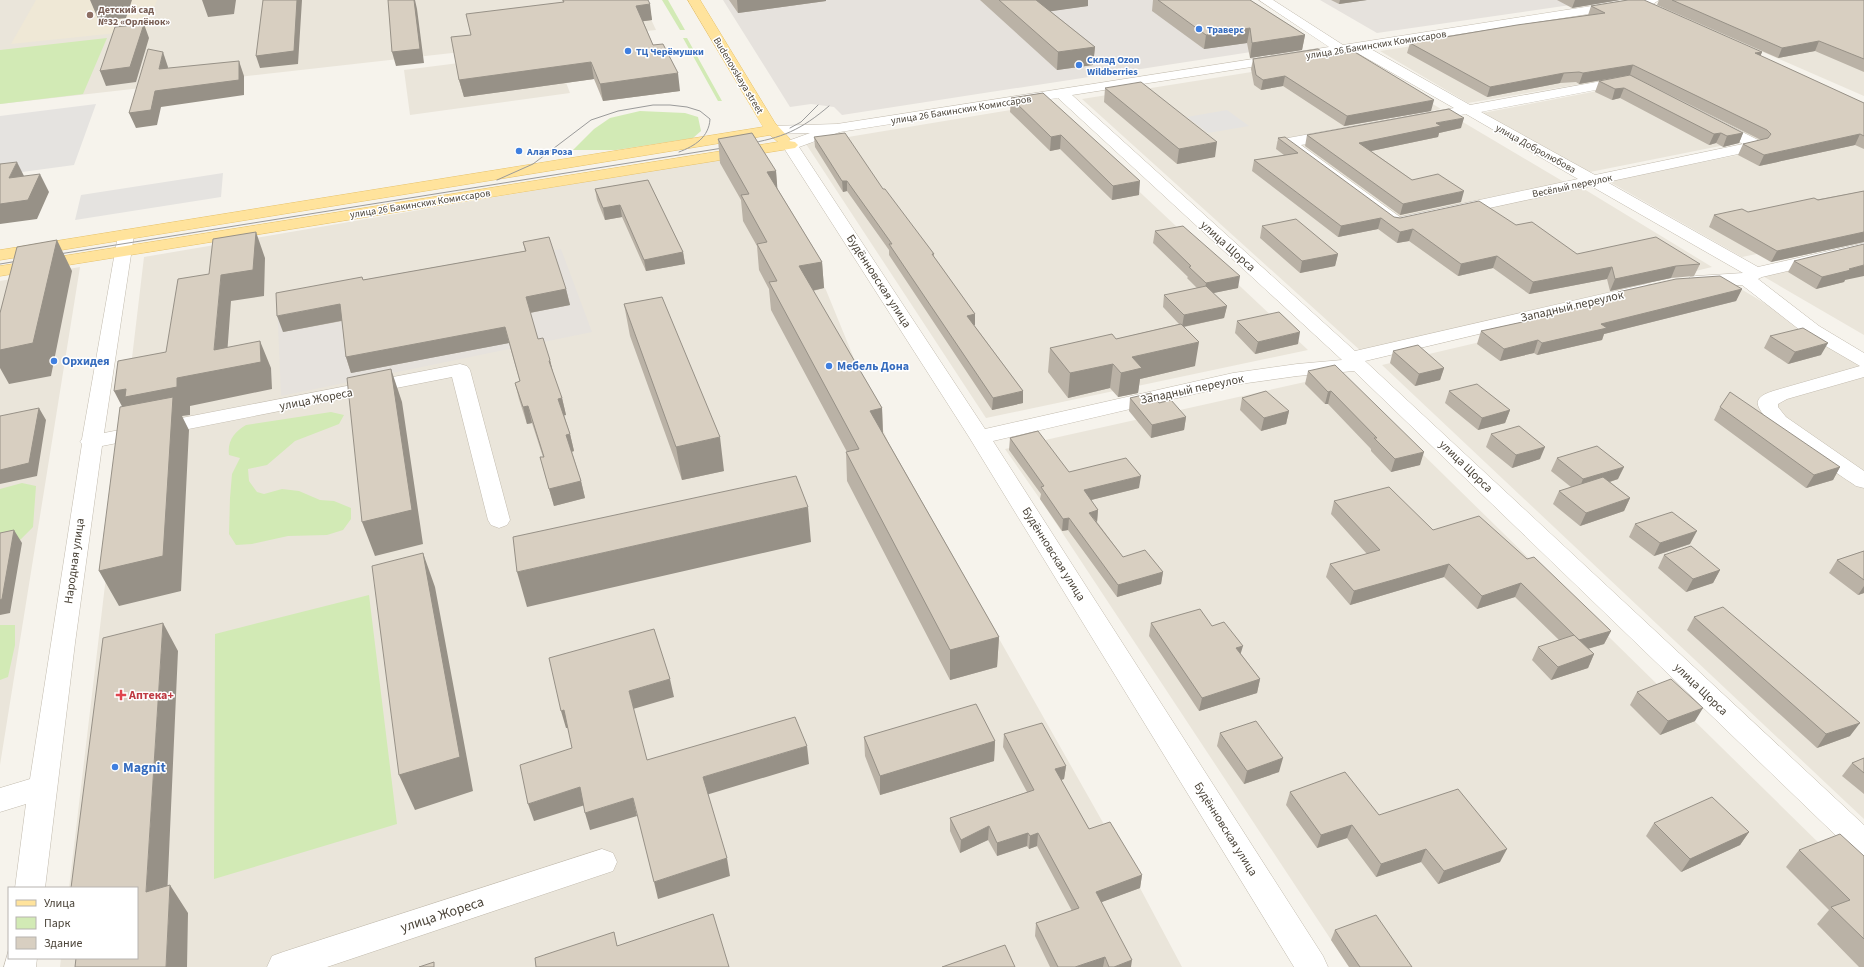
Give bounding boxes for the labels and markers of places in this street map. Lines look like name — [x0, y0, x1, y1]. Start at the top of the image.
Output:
place label: Детский сад №32 «Орлёнок» — [98, 3, 170, 29]
marker: Детский сад №32 «Орлёнок» — [85, 10, 95, 20]
place label: Траверс — [1207, 23, 1244, 37]
marker: Траверс — [1194, 24, 1204, 34]
place label: ТЦ Черёмушки — [636, 45, 704, 59]
marker: ТЦ Черёмушки — [623, 46, 633, 56]
place label: Склад Ozon Wildberries — [1087, 53, 1140, 79]
marker: Склад Ozon Wildberries — [1074, 60, 1084, 70]
place label: Алая Роза — [526, 145, 572, 159]
marker: Алая Роза — [514, 146, 524, 156]
place label: Орхидея — [62, 353, 110, 370]
marker: Орхидея — [49, 356, 59, 366]
place label: Мебель Дона — [837, 358, 909, 375]
marker: Мебель Дона — [824, 361, 834, 371]
place label: Аптека+ — [128, 687, 174, 704]
marker: Аптека+ — [116, 690, 126, 700]
place label: Magnit — [123, 758, 166, 778]
marker: Magnit — [110, 762, 120, 772]

